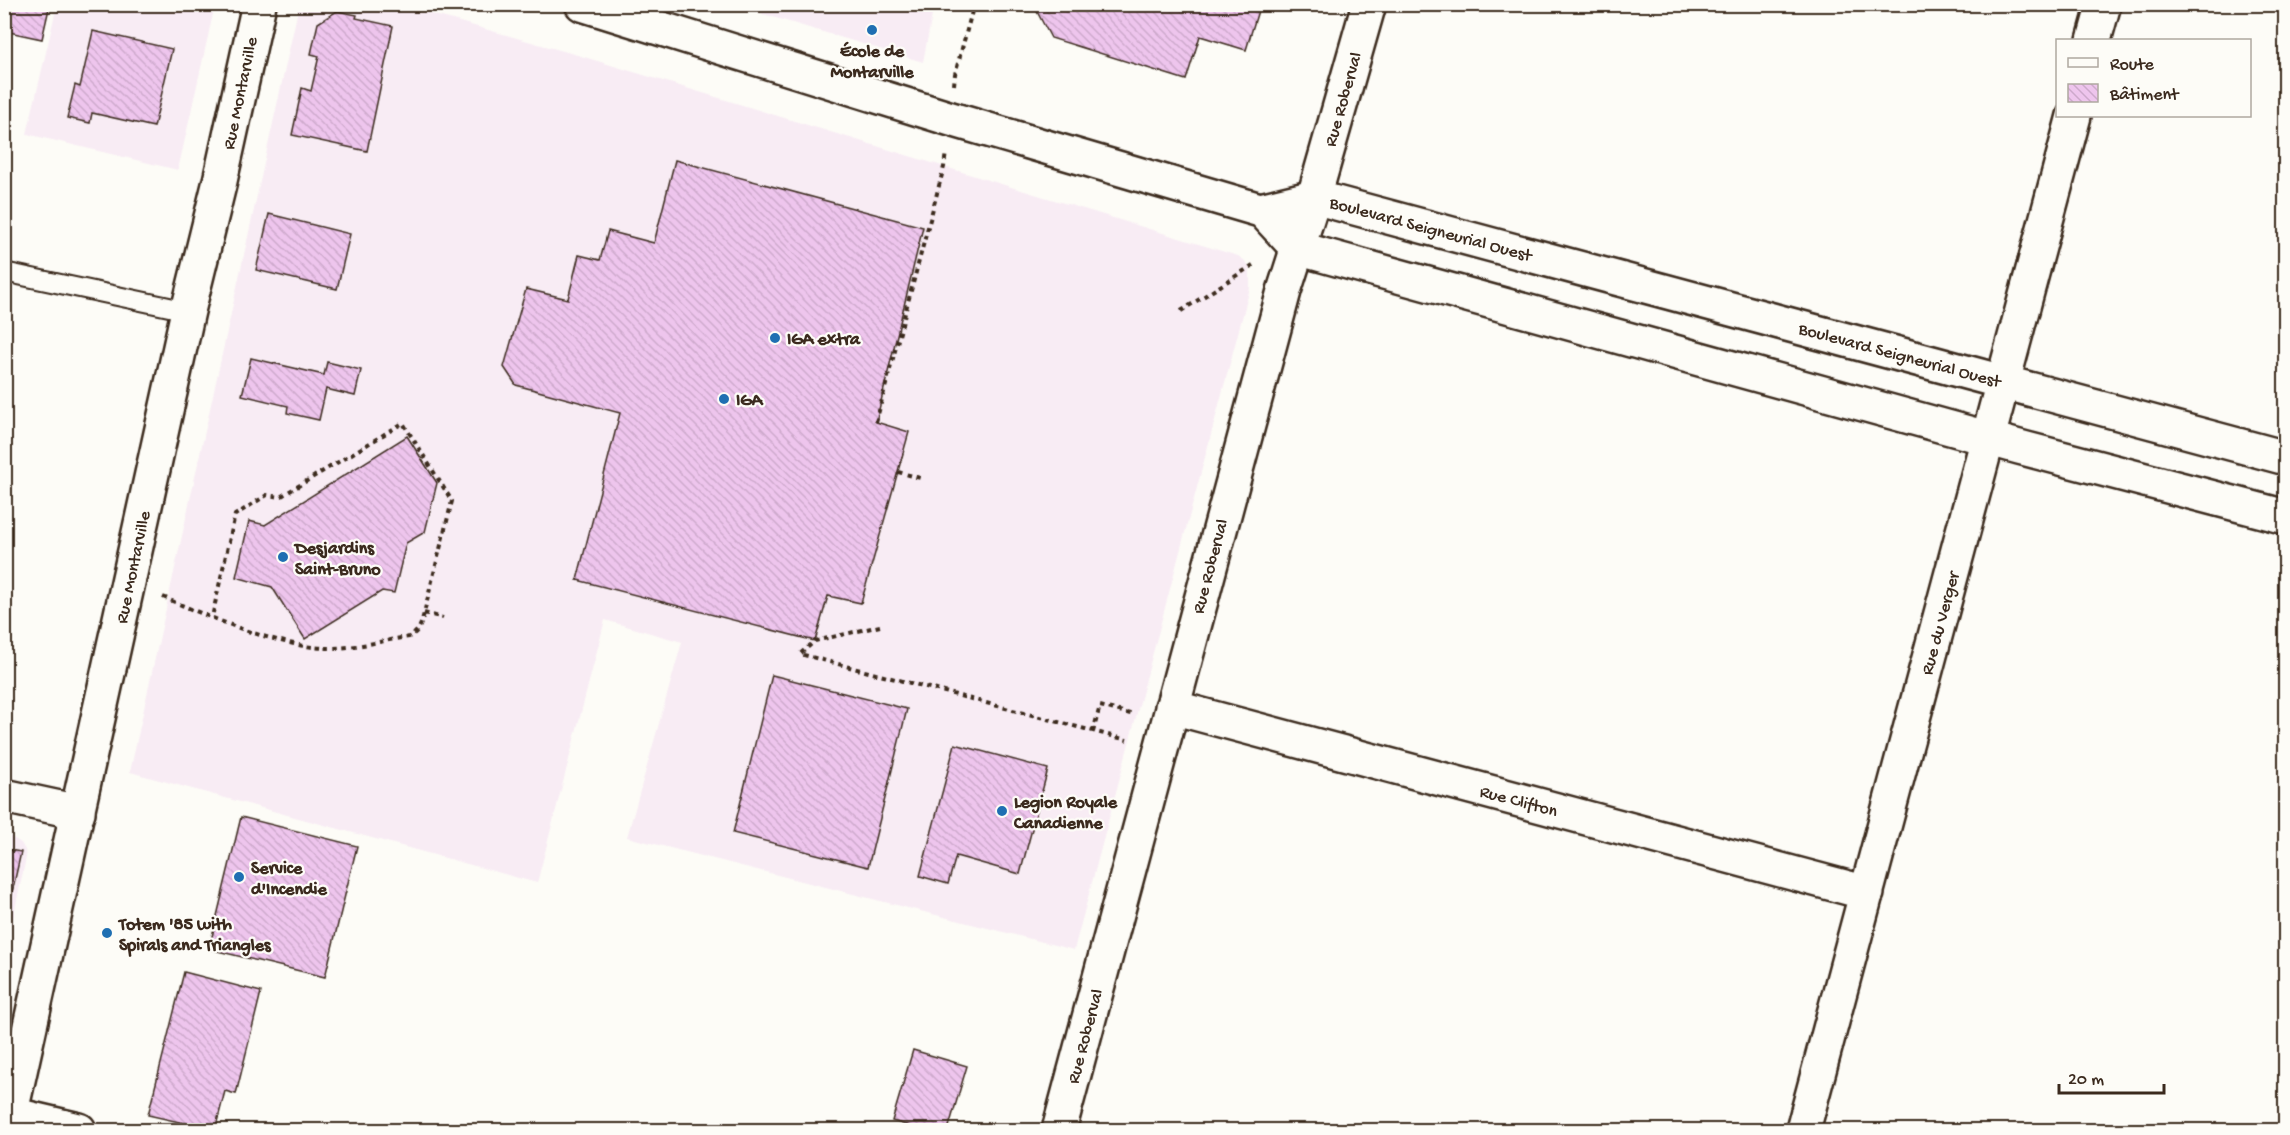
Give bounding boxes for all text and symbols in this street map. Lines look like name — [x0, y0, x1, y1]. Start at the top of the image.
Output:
marker: École de Montarville — [865, 23, 879, 37]
street label: Rue Montarville — [219, 35, 264, 152]
legend — [2056, 39, 2251, 117]
place label: École de Montarville — [830, 41, 914, 84]
street label: Rue Roberval — [1321, 50, 1368, 149]
text: Route — [2110, 55, 2155, 76]
text: Bâtiment — [2109, 85, 2180, 106]
street label: Boulevard Seigneurial Ouest — [1326, 193, 1535, 268]
street label: Boulevard Seigneurial Ouest — [1795, 319, 2004, 394]
place label: IGA extra — [787, 330, 861, 351]
marker: IGA extra — [768, 331, 782, 345]
place label: IGA — [736, 391, 764, 412]
marker: IGA — [717, 392, 731, 406]
street label: Rue Montarville — [112, 509, 157, 626]
street label: Rue Roberval — [1189, 517, 1234, 616]
place label: Desjardins Saint-Bruno — [293, 539, 381, 581]
marker: Desjardins Saint-Bruno — [276, 550, 290, 564]
street label: Rue du Verger — [1918, 568, 1966, 678]
street label: Rue Clifton — [1477, 782, 1560, 823]
place label: Legion Royale Canadienne — [1013, 793, 1118, 835]
marker: Legion Royale Canadienne — [995, 804, 1009, 818]
place label: Service d'Incendie — [251, 859, 327, 901]
marker: Service d'Incendie — [232, 870, 246, 884]
place label: Totem '85 with Spirals and Triangles — [117, 915, 272, 957]
marker: Totem '85 with Spirals and Triangles — [100, 926, 114, 940]
street label: Rue Roberval — [1064, 987, 1109, 1086]
scale bar — [2059, 1057, 2164, 1095]
text: 20 m — [2068, 1070, 2104, 1091]

